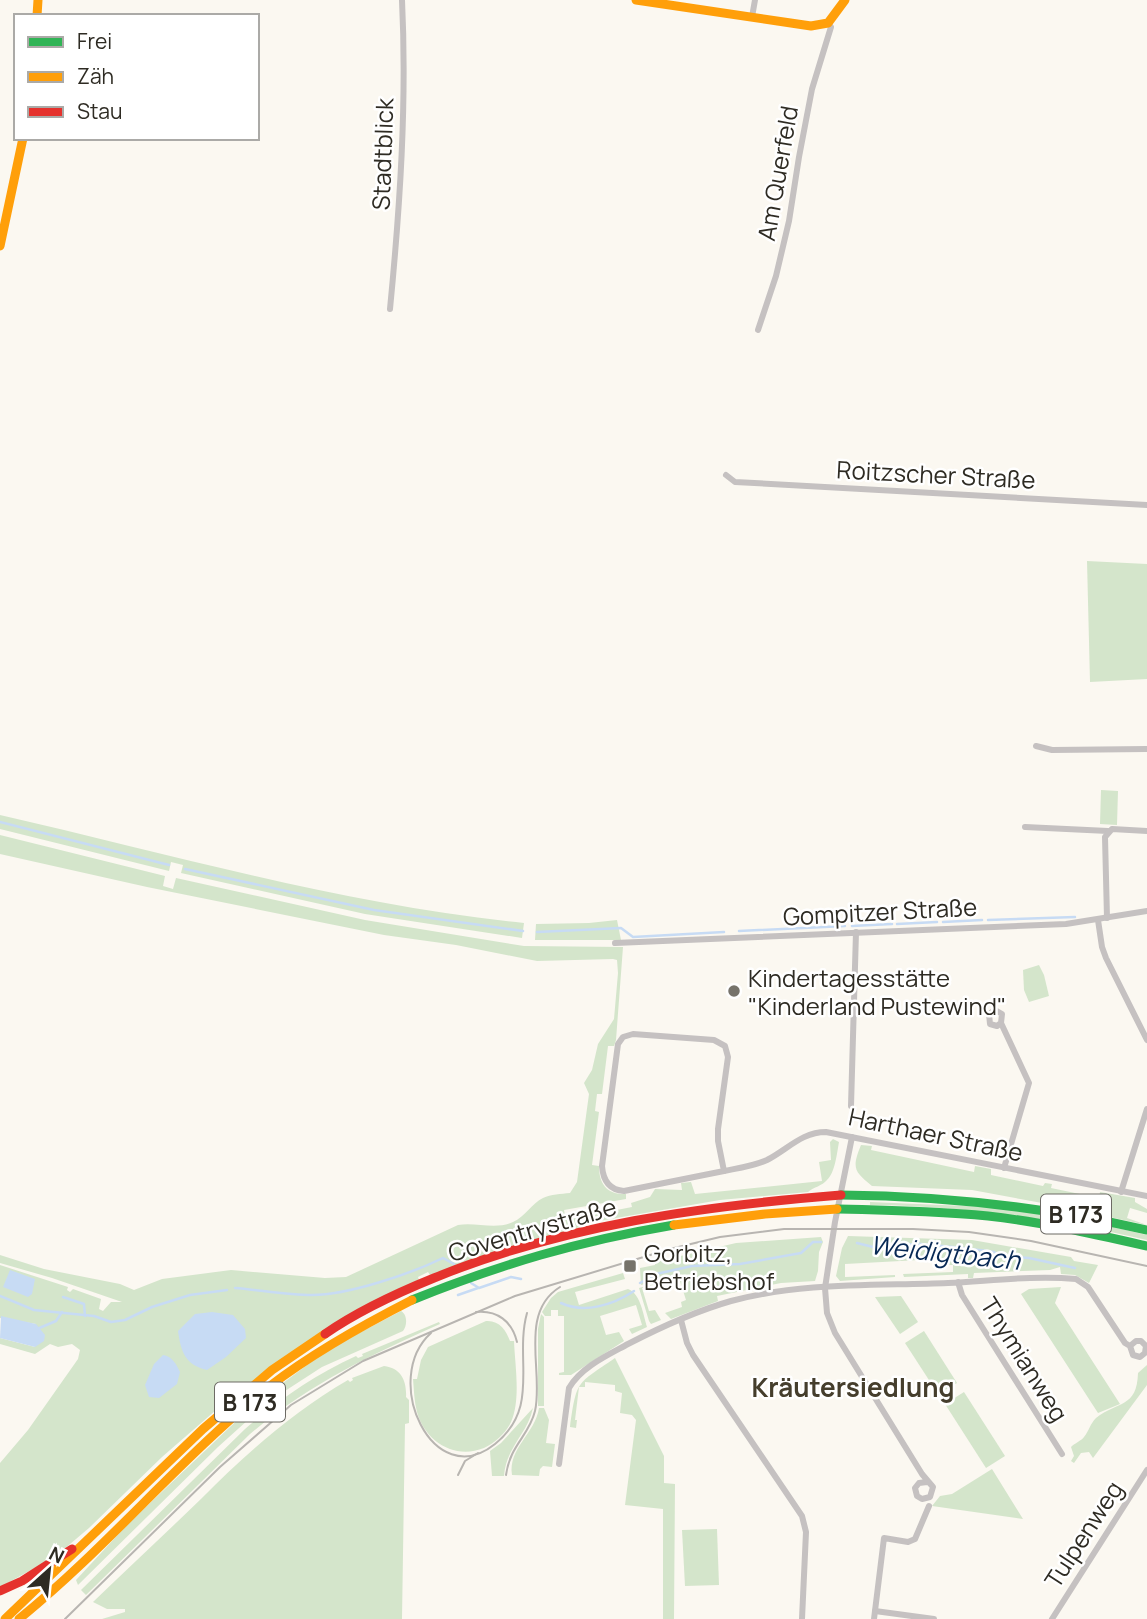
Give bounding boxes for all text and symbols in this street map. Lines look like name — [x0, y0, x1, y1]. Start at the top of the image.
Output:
legend — [14, 14, 259, 140]
text: Frei — [77, 27, 112, 55]
text: Zäh — [77, 62, 114, 90]
street label: Stadtblick — [364, 96, 400, 211]
text: Stau — [77, 97, 123, 125]
street label: Am Querfeld — [749, 103, 805, 243]
street label: Roitzscher Straße — [836, 452, 1036, 496]
street label: Gompitzer Straße — [782, 889, 978, 933]
place label: Kindertagesstätte "Kinderland Pustewind" — [748, 961, 1006, 1022]
marker: Kindertagesstätte "Kinderland Pustewind" — [726, 983, 742, 999]
street label: Harthaer Straße — [846, 1099, 1026, 1169]
street label: Coventrystraße — [444, 1189, 620, 1269]
road number: B 173 — [1041, 1194, 1111, 1233]
water label: Weidigtbach — [868, 1226, 1024, 1278]
place label: Gorbitz, Betriebshof — [644, 1236, 775, 1297]
marker: Gorbitz, Betriebshof — [622, 1258, 638, 1274]
street label: Thymianweg — [974, 1290, 1076, 1428]
district label: Kräutersiedlung — [751, 1369, 955, 1405]
road number: B 173 — [215, 1382, 285, 1422]
street label: Tulpenweg — [1036, 1474, 1130, 1594]
north arrow — [14, 1535, 84, 1605]
text: N — [45, 1540, 69, 1570]

